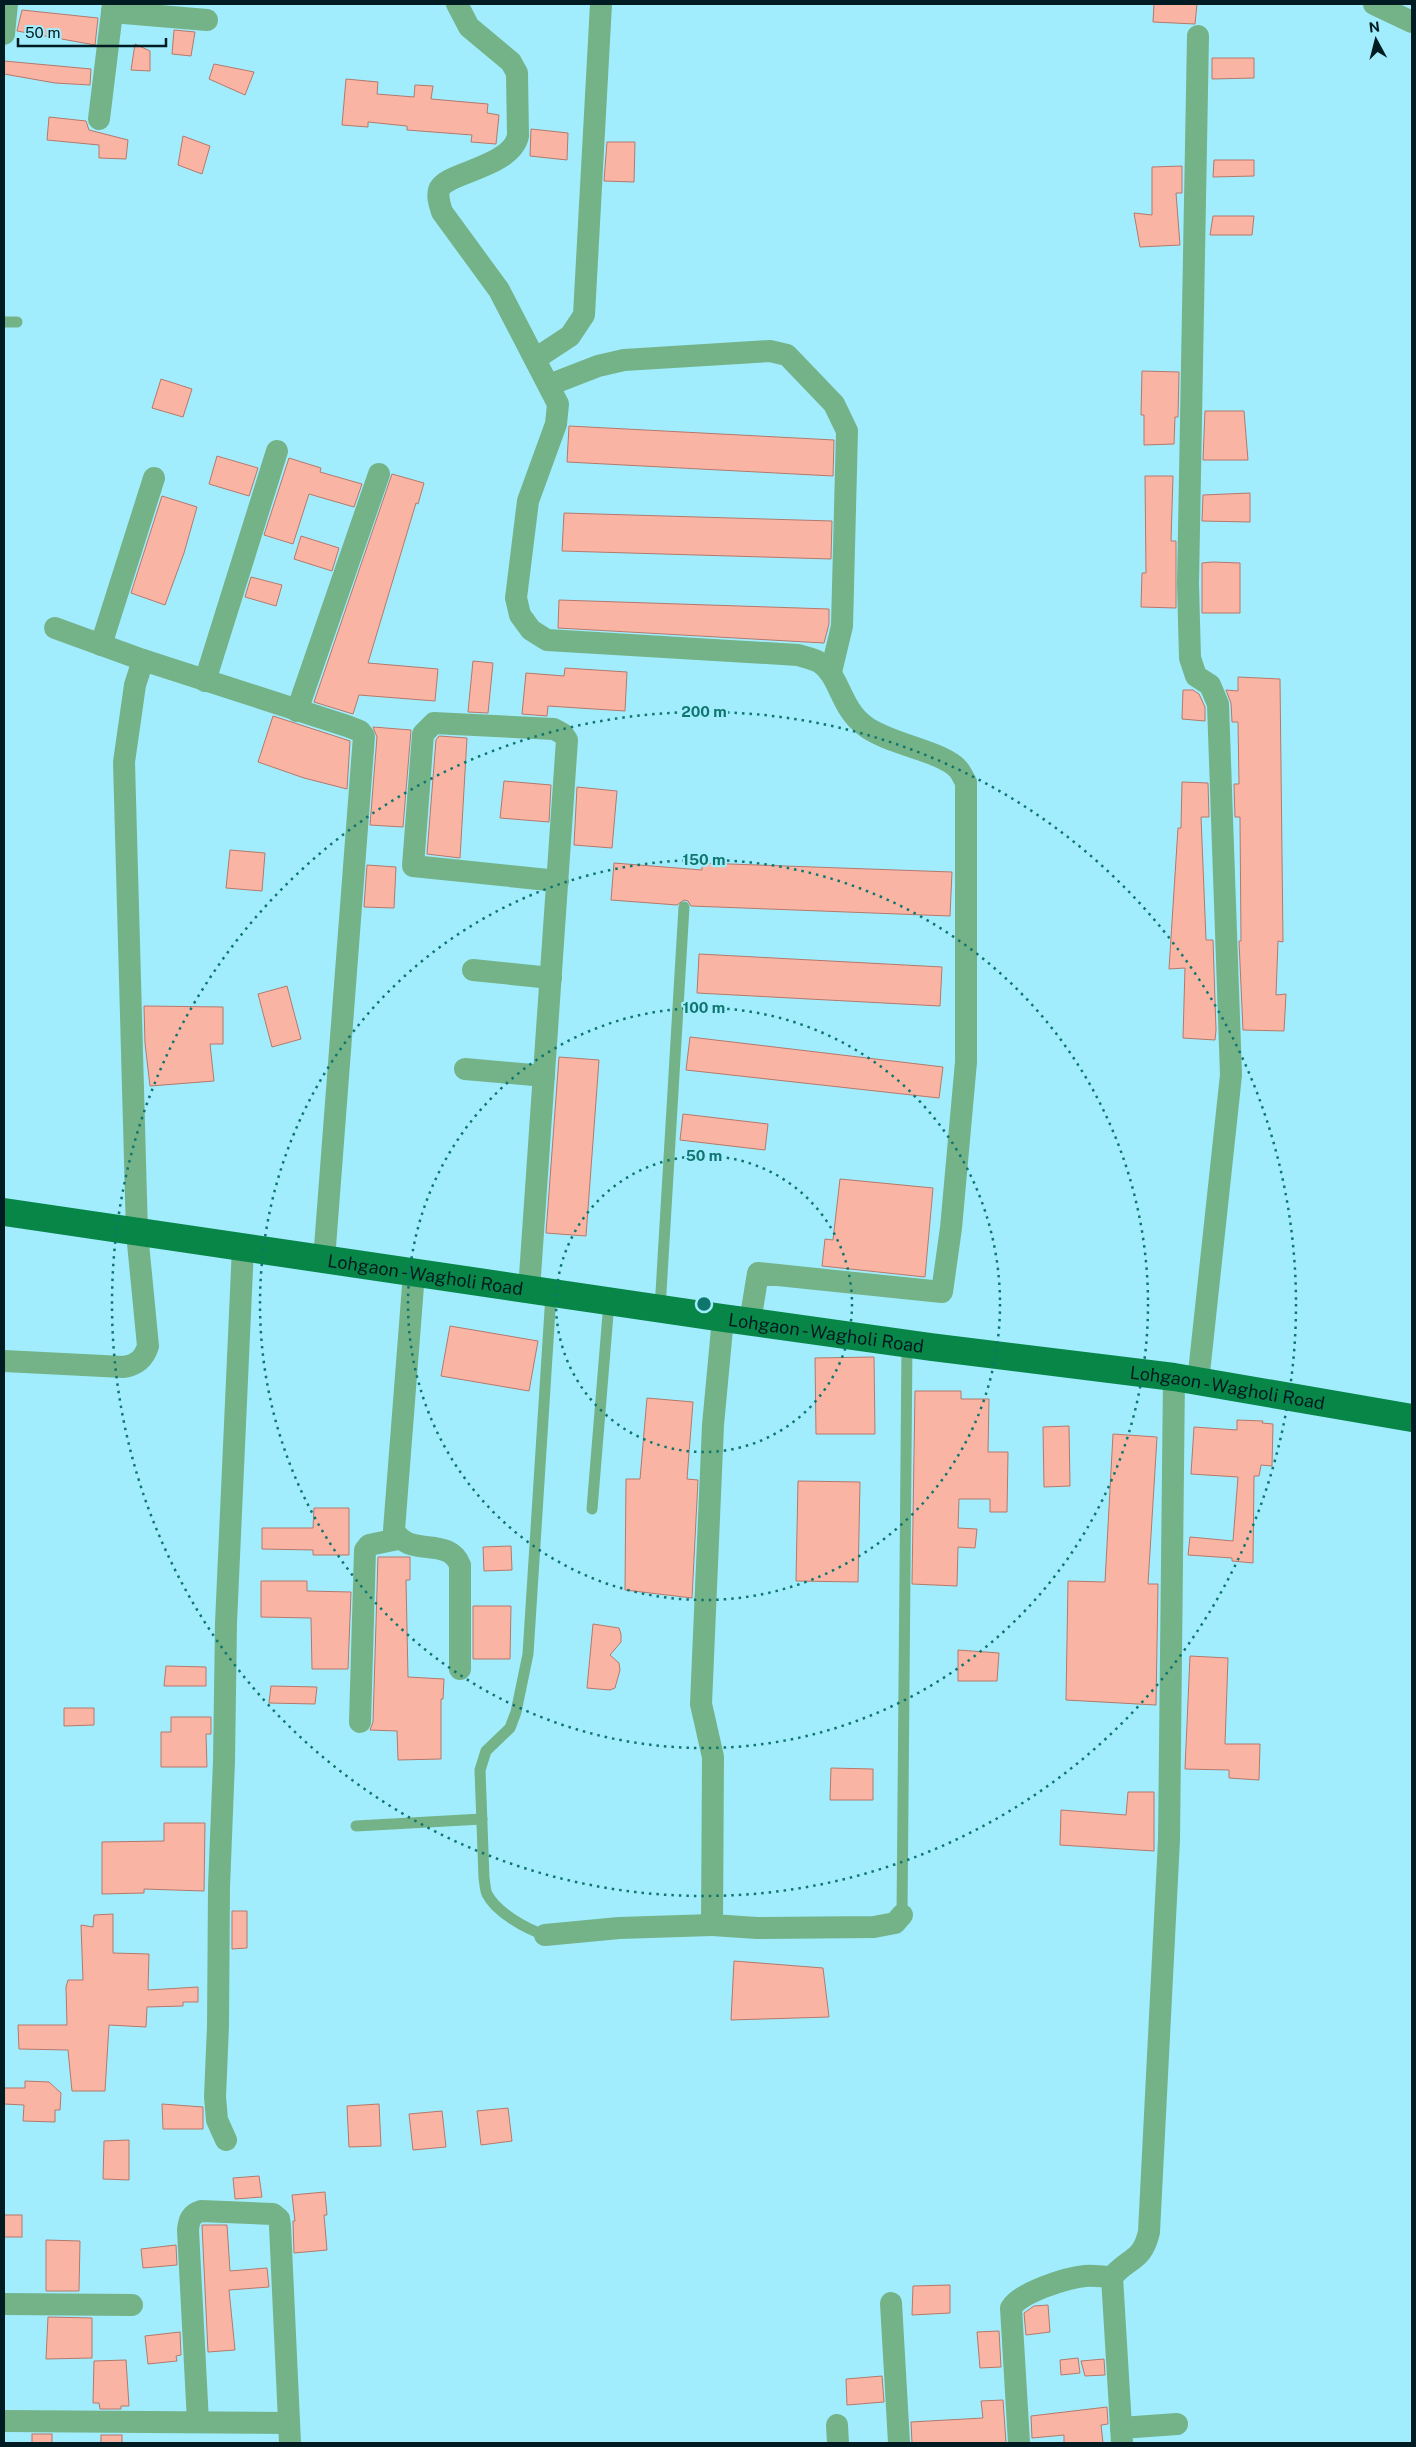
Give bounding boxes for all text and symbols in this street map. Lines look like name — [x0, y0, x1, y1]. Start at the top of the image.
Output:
scale bar — [18, 15, 165, 47]
north arrow — [1351, 15, 1401, 65]
text: N — [1368, 18, 1381, 36]
text: 50 m — [25, 24, 60, 41]
text: 200 m — [681, 703, 727, 720]
text: 150 m — [682, 851, 726, 868]
text: 100 m — [683, 999, 725, 1016]
text: 50 m — [686, 1147, 722, 1164]
street label: Lohgaon - Wagholi Road — [326, 1249, 525, 1299]
centre of rings — [695, 1295, 713, 1313]
street label: Lohgaon - Wagholi Road — [727, 1308, 925, 1356]
street label: Lohgaon - Wagholi Road — [1129, 1361, 1327, 1413]

